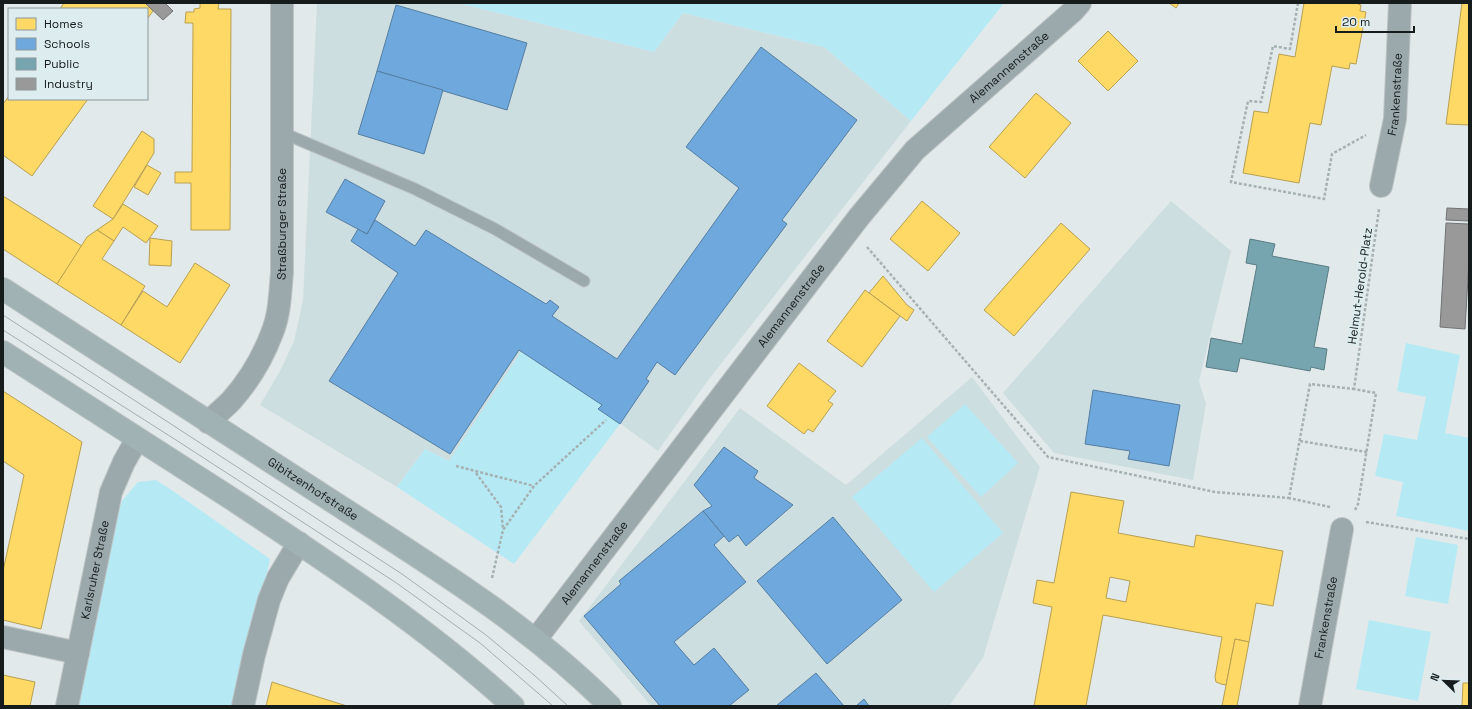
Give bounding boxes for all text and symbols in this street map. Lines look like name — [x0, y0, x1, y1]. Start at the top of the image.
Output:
legend — [8, 8, 148, 100]
scale bar — [1336, 8, 1414, 34]
text: 20 m — [1342, 14, 1370, 30]
text: Homes — [44, 16, 83, 32]
street label: Alemannenstraße — [966, 28, 1052, 107]
text: Schools — [44, 36, 90, 52]
street label: Frankenstraße — [1384, 53, 1406, 137]
text: Public — [44, 56, 79, 72]
text: Industry — [44, 76, 93, 92]
street label: Straßburger Straße — [273, 168, 290, 281]
street label: Helmut-Herold-Platz — [1344, 227, 1376, 345]
street label: Alemannenstraße — [754, 260, 829, 351]
street label: Gibitzenhofstraße — [265, 454, 362, 524]
street label: Alemannenstraße — [557, 518, 632, 608]
street label: Karlsruher Straße — [77, 519, 113, 621]
street label: Frankenstraße — [1311, 575, 1341, 660]
north arrow — [1424, 661, 1464, 701]
text: N — [1427, 671, 1443, 683]

